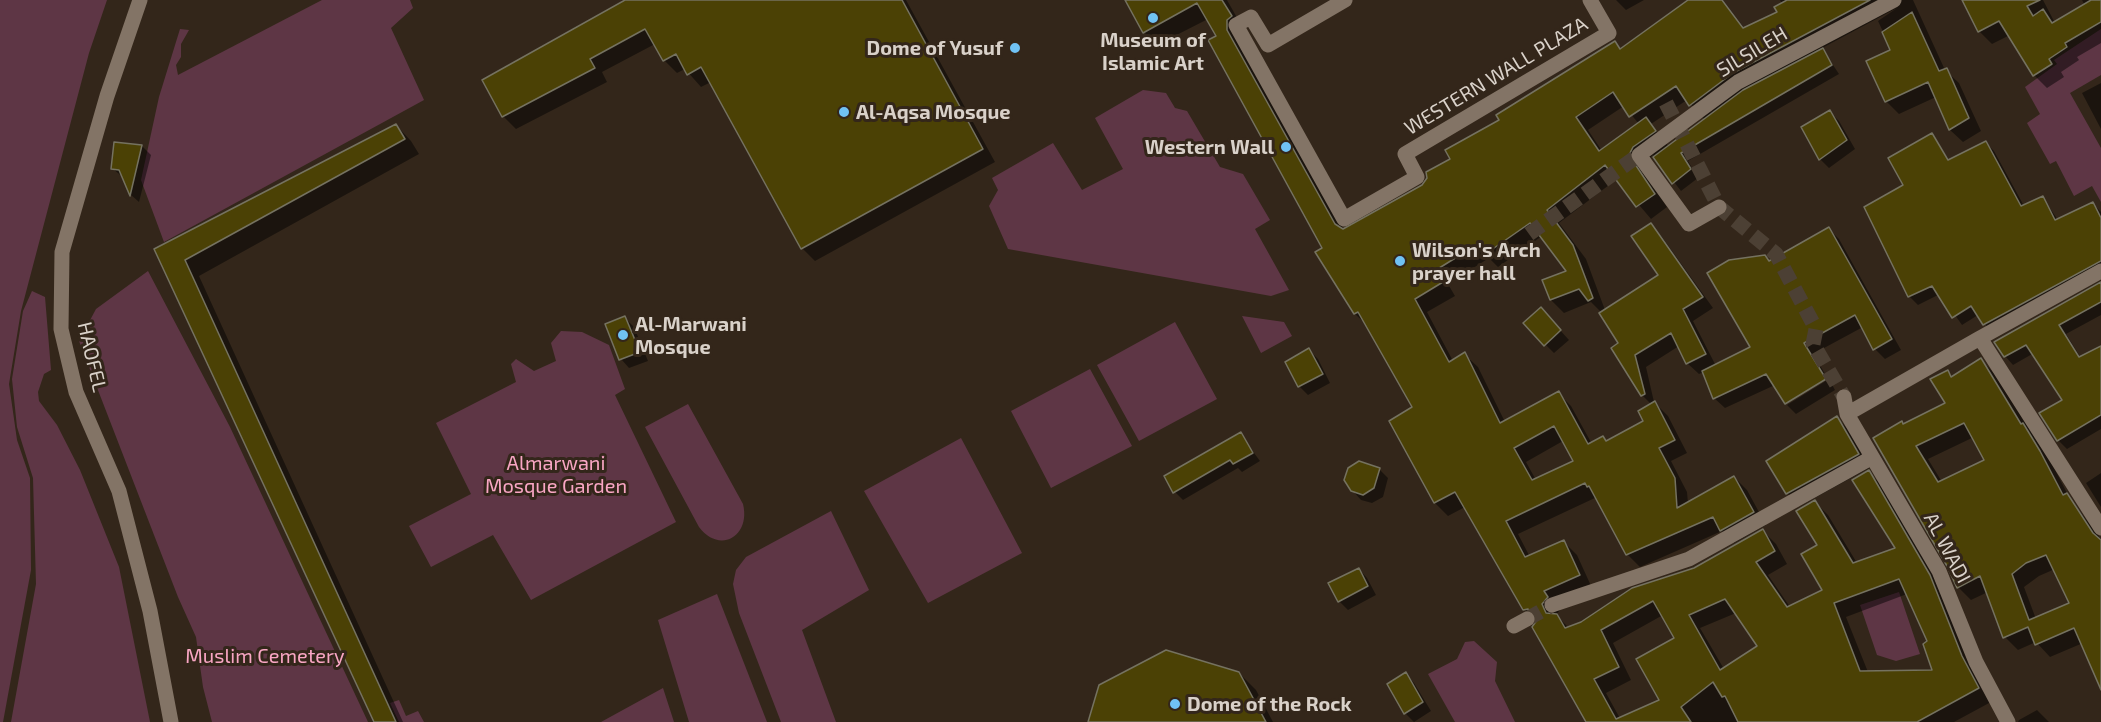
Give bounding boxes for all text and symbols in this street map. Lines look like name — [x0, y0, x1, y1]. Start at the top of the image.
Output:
marker: Museum of Islamic Art — [1146, 11, 1160, 25]
street label: WESTERN WALL PLAZA — [1400, 12, 1592, 140]
street label: SILSILEH — [1712, 22, 1792, 82]
place label: Museum of Islamic Art — [1100, 28, 1206, 75]
place label: Dome of Yusuf — [867, 36, 1003, 60]
marker: Dome of Yusuf — [1008, 41, 1022, 55]
place label: Al-Aqsa Mosque — [856, 100, 1011, 124]
marker: Al-Aqsa Mosque — [837, 105, 851, 119]
place label: Western Wall — [1145, 135, 1274, 159]
marker: Western Wall — [1279, 140, 1293, 154]
place label: Wilson's Arch prayer hall — [1412, 238, 1541, 285]
marker: Wilson's Arch prayer hall — [1393, 254, 1407, 268]
place label: Al-Marwani Mosque — [635, 312, 747, 359]
street label: HAOFEL — [72, 320, 112, 394]
marker: Al-Marwani Mosque — [616, 328, 630, 342]
park label: Almarwani Mosque Garden — [485, 451, 627, 498]
street label: AL WADI — [1918, 509, 1976, 587]
park label: Muslim Cemetery — [185, 644, 345, 668]
place label: Dome of the Rock — [1187, 692, 1352, 716]
marker: Dome of the Rock — [1168, 697, 1182, 711]

